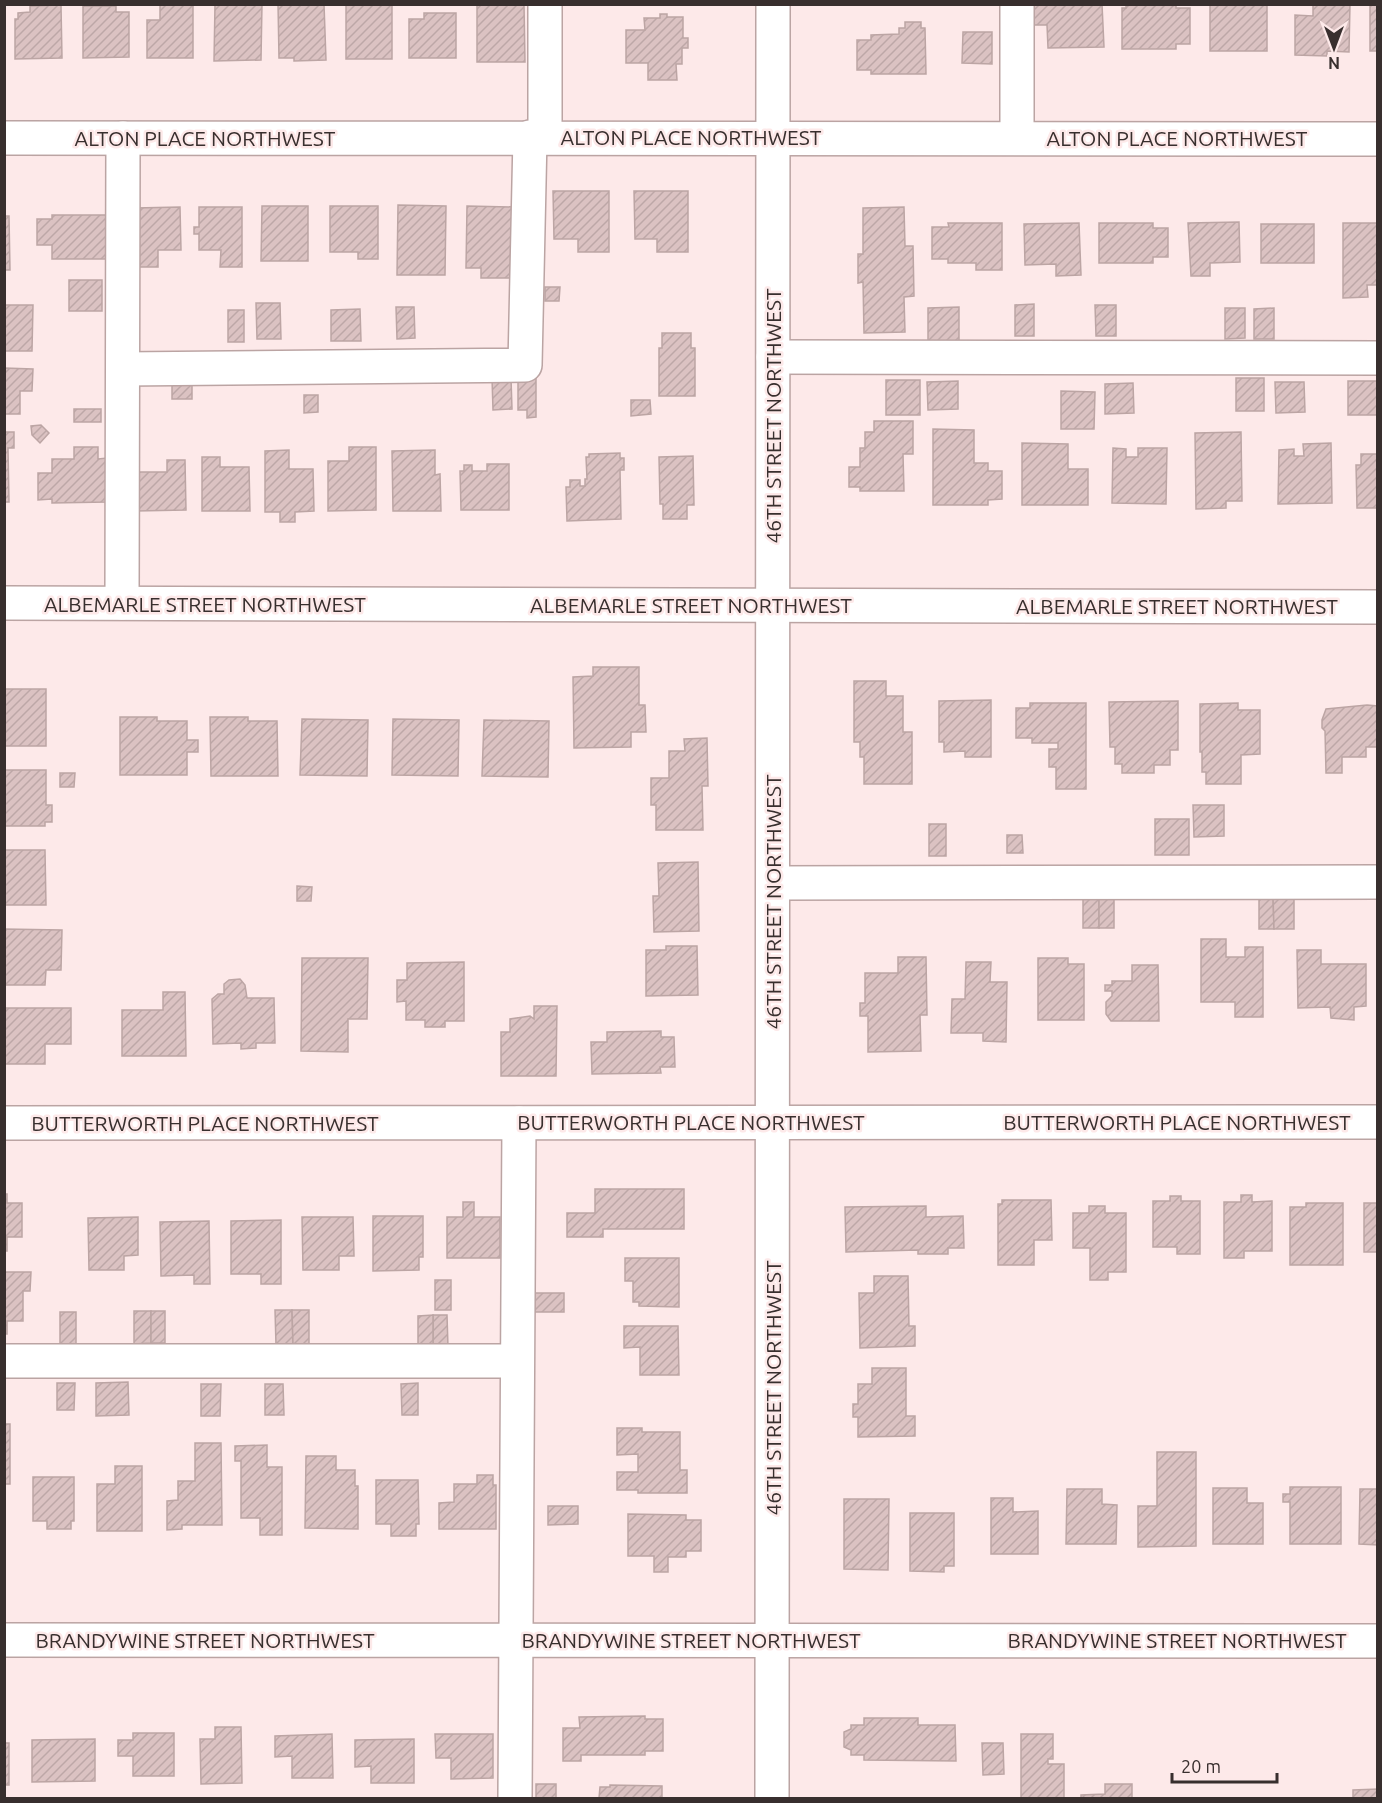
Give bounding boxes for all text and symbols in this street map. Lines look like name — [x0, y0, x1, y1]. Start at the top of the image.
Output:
north arrow — [1304, 18, 1364, 78]
text: N — [1328, 54, 1340, 72]
street label: ALTON PLACE NORTHWEST — [561, 125, 822, 149]
street label: ALTON PLACE NORTHWEST — [75, 126, 336, 150]
street label: ALTON PLACE NORTHWEST — [1047, 126, 1308, 150]
street label: 46TH STREET NORTHWEST — [761, 288, 785, 544]
street label: ALBEMARLE STREET NORTHWEST — [44, 592, 366, 616]
street label: ALBEMARLE STREET NORTHWEST — [530, 593, 852, 617]
street label: ALBEMARLE STREET NORTHWEST — [1016, 594, 1338, 618]
street label: 46TH STREET NORTHWEST — [761, 774, 785, 1030]
street label: BUTTERWORTH PLACE NORTHWEST — [517, 1110, 865, 1134]
street label: BUTTERWORTH PLACE NORTHWEST — [1003, 1110, 1351, 1134]
street label: BUTTERWORTH PLACE NORTHWEST — [31, 1111, 379, 1135]
street label: 46TH STREET NORTHWEST — [761, 1260, 785, 1516]
street label: BRANDYWINE STREET NORTHWEST — [35, 1628, 375, 1652]
street label: BRANDYWINE STREET NORTHWEST — [521, 1628, 861, 1652]
street label: BRANDYWINE STREET NORTHWEST — [1007, 1628, 1347, 1652]
scale bar — [1172, 1746, 1277, 1784]
text: 20 m — [1181, 1756, 1221, 1776]

